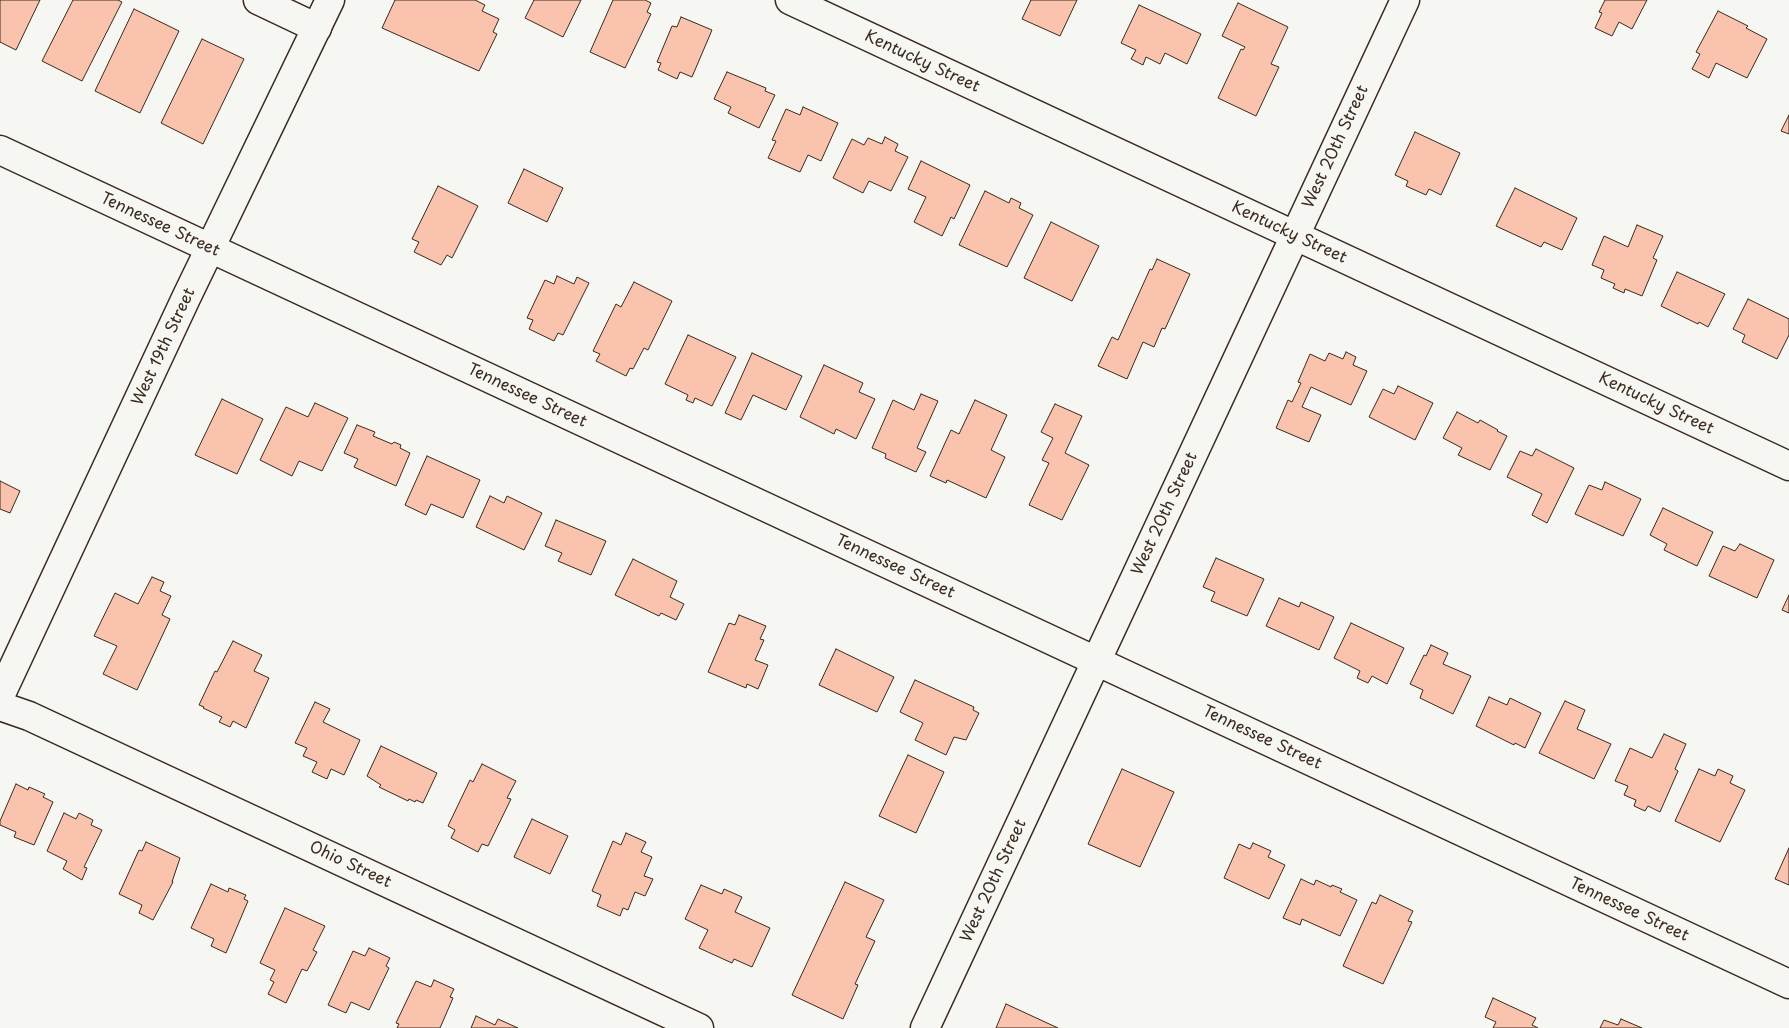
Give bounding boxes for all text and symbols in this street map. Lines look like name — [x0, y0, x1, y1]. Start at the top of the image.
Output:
street label: Kentucky Street — [861, 27, 983, 97]
street label: West 20th Street — [1299, 82, 1373, 212]
street label: Tennessee Street — [97, 189, 223, 261]
street label: Kentucky Street — [1228, 198, 1350, 268]
street label: West 19th Street — [128, 285, 200, 409]
street label: Tennessee Street — [464, 360, 590, 432]
street label: Kentucky Street — [1595, 369, 1717, 439]
street label: West 20th Street — [1128, 449, 1202, 579]
street label: Tennessee Street — [832, 531, 958, 603]
street label: Tennessee Street — [1199, 702, 1325, 774]
street label: West 20th Street — [957, 816, 1031, 946]
street label: Ohio Street — [306, 838, 394, 892]
street label: Tennessee Street — [1566, 874, 1692, 946]

